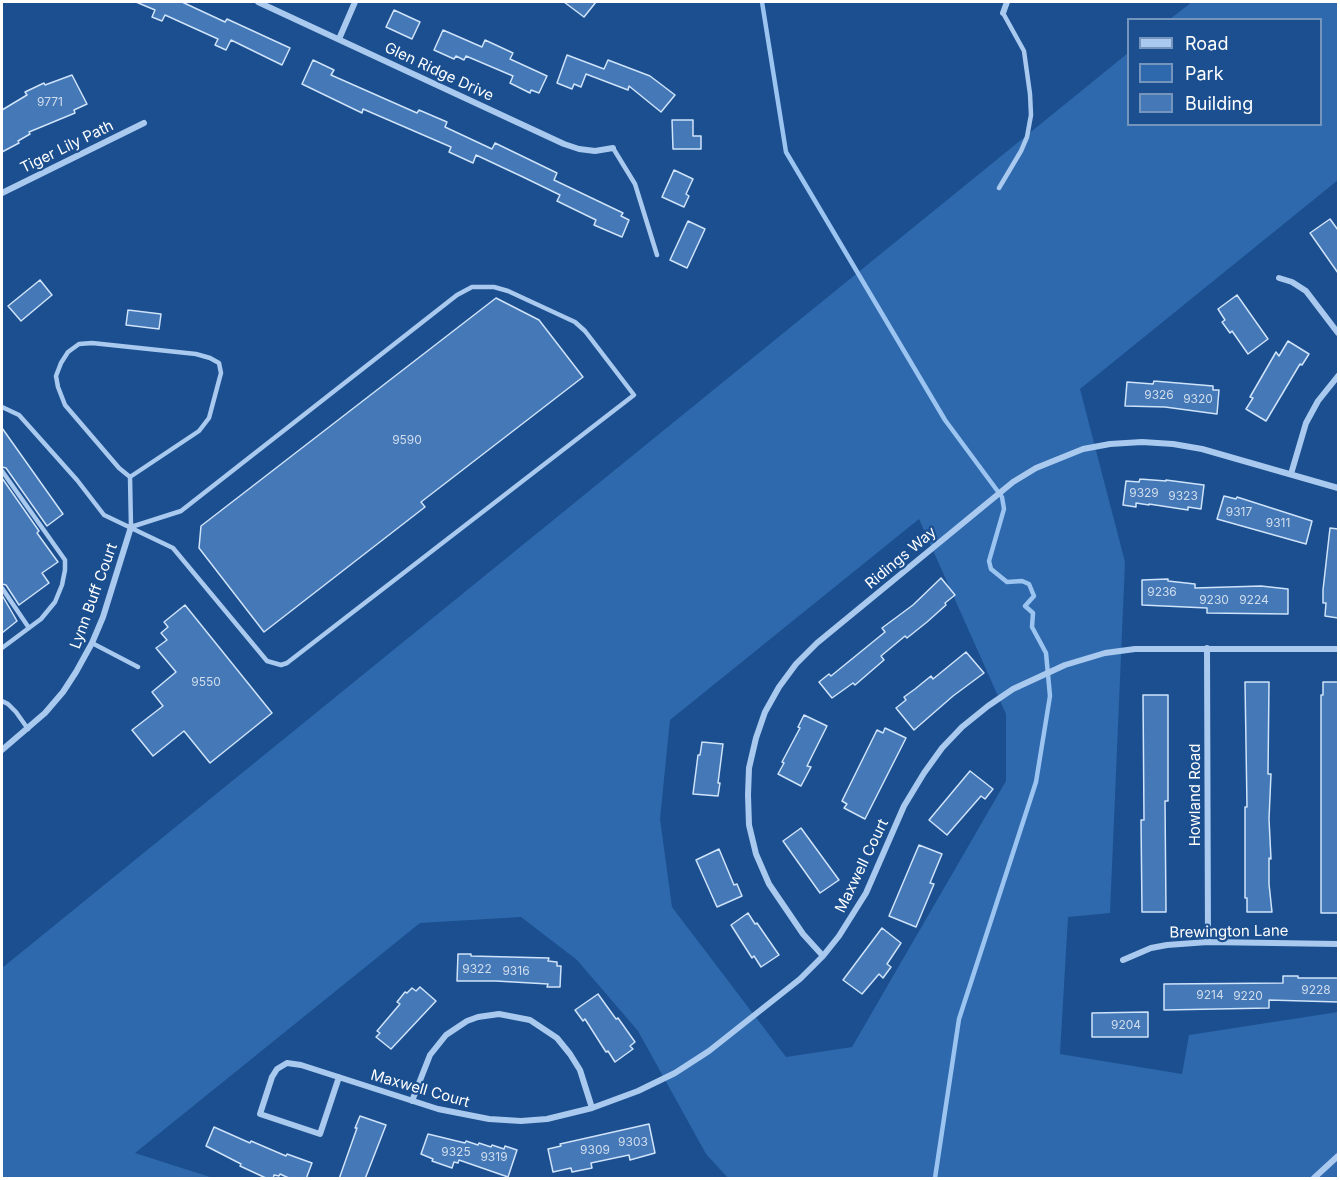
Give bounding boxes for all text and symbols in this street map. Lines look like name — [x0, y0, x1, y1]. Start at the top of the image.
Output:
legend — [1127, 18, 1322, 126]
text: Road — [1185, 33, 1228, 54]
street label: Glen Ridge Drive — [381, 39, 497, 105]
text: Park — [1185, 63, 1224, 84]
text: Building — [1185, 93, 1253, 114]
house number: 9771 — [37, 95, 63, 109]
street label: Tiger Lily Path — [17, 117, 117, 177]
house number: 9326 — [1144, 388, 1174, 402]
house number: 9320 — [1183, 392, 1213, 406]
house number: 9590 — [392, 433, 422, 447]
house number: 9329 — [1129, 486, 1159, 500]
house number: 9323 — [1168, 489, 1198, 503]
house number: 9317 — [1226, 505, 1252, 519]
house number: 9311 — [1266, 516, 1290, 530]
street label: Ridings Way — [862, 523, 940, 593]
street label: Lynn Buff Court — [67, 541, 121, 651]
house number: 9236 — [1147, 585, 1177, 599]
house number: 9230 — [1199, 593, 1229, 607]
house number: 9224 — [1239, 593, 1269, 607]
house number: 9550 — [191, 675, 221, 689]
street label: Howland Road — [1186, 744, 1204, 846]
street label: Maxwell Court — [832, 816, 892, 916]
street label: Brewington Lane — [1169, 922, 1289, 942]
house number: 9322 — [462, 962, 492, 976]
house number: 9316 — [502, 964, 530, 978]
house number: 9228 — [1301, 983, 1331, 997]
house number: 9214 — [1196, 988, 1224, 1002]
house number: 9220 — [1233, 989, 1263, 1003]
house number: 9204 — [1111, 1018, 1141, 1032]
street label: Maxwell Court — [368, 1066, 472, 1112]
house number: 9303 — [618, 1135, 648, 1149]
house number: 9309 — [580, 1143, 610, 1157]
house number: 9325 — [441, 1145, 471, 1159]
house number: 9319 — [480, 1150, 508, 1164]

